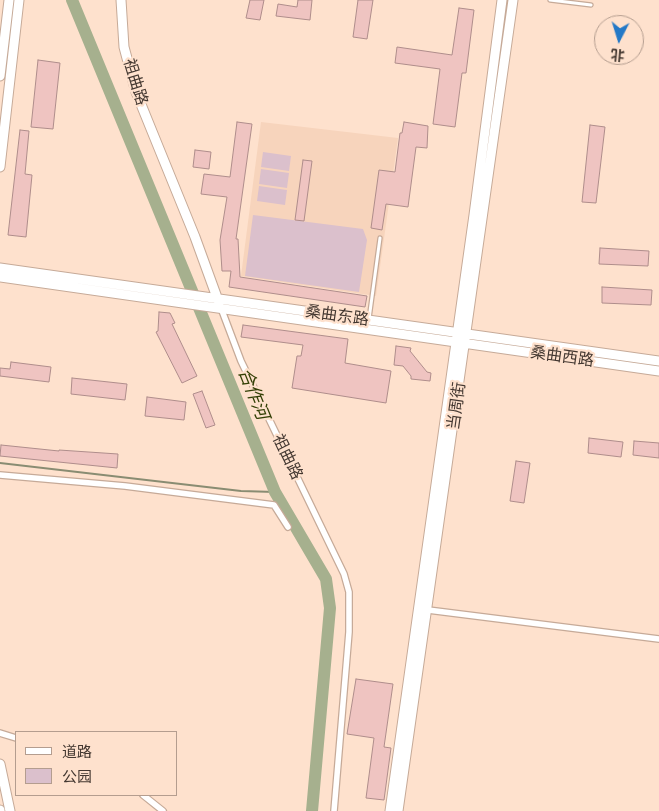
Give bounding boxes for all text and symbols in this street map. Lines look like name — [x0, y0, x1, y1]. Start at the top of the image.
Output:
north arrow — [594, 15, 644, 65]
text: 北 — [610, 45, 625, 64]
street label: 祖曲路 — [119, 56, 151, 108]
street label: 桑曲东路 — [304, 302, 370, 330]
street label: 桑曲西路 — [529, 343, 595, 371]
water label: 合作河 — [233, 365, 273, 423]
street label: 当周街 — [444, 381, 470, 431]
street label: 祖曲路 — [268, 431, 306, 483]
legend — [15, 731, 178, 796]
text: 道路 — [62, 743, 92, 761]
text: 公园 — [62, 768, 92, 786]

